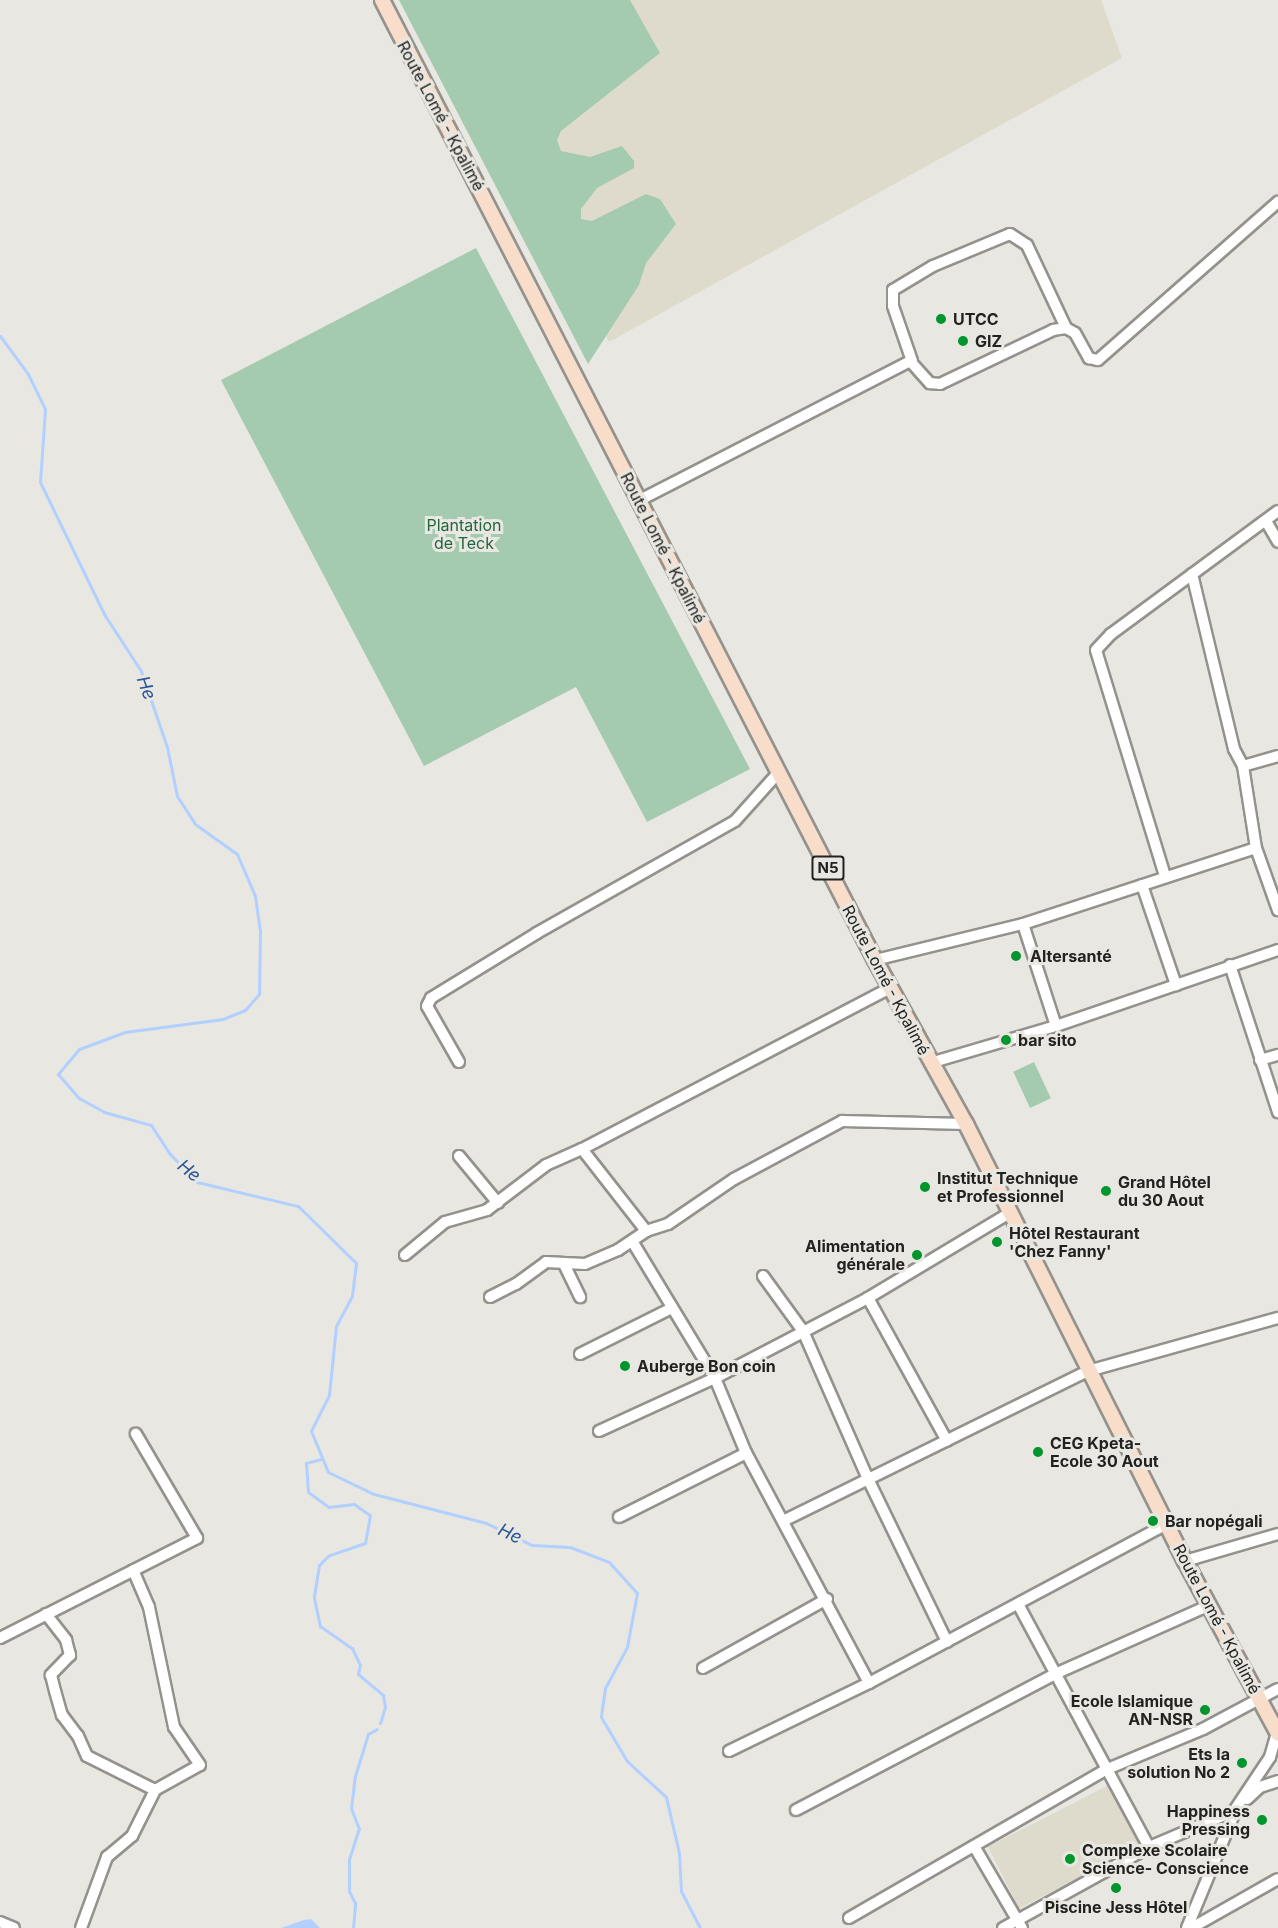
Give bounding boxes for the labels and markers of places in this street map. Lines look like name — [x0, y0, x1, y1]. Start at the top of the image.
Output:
place label: UTCC — [953, 309, 999, 329]
marker: UTCC — [934, 312, 948, 326]
place label: GIZ — [975, 331, 1002, 351]
marker: GIZ — [956, 334, 970, 348]
place label: Altersanté — [1030, 946, 1112, 966]
marker: Altersanté — [1007, 947, 1025, 965]
place label: bar sito — [1018, 1030, 1077, 1050]
marker: bar sito — [999, 1033, 1013, 1047]
place label: Institut Technique et Professionnel — [937, 1168, 1078, 1206]
place label: Grand Hôtel du 30 Aout — [1118, 1172, 1211, 1210]
marker: Institut Technique et Professionnel — [918, 1180, 932, 1194]
marker: Grand Hôtel du 30 Aout — [1099, 1184, 1113, 1198]
place label: Hôtel Restaurant 'Chez Fanny' — [1009, 1223, 1140, 1261]
marker: Hôtel Restaurant 'Chez Fanny' — [990, 1235, 1004, 1249]
place label: Alimentation générale — [805, 1236, 905, 1274]
marker: Alimentation générale — [910, 1248, 924, 1262]
place label: Auberge Bon coin — [637, 1356, 776, 1376]
marker: Auberge Bon coin — [618, 1359, 632, 1373]
place label: CEG Kpeta- Ecole 30 Aout — [1050, 1433, 1159, 1471]
marker: CEG Kpeta- Ecole 30 Aout — [1031, 1445, 1045, 1459]
place label: Bar nopégali — [1165, 1511, 1263, 1531]
marker: Bar nopégali — [1146, 1514, 1160, 1528]
place label: Ecole Islamique AN-NSR — [1071, 1691, 1193, 1729]
marker: Ecole Islamique AN-NSR — [1198, 1703, 1212, 1717]
place label: Ets la solution No 2 — [1127, 1744, 1230, 1782]
marker: Ets la solution No 2 — [1235, 1756, 1249, 1770]
place label: Happiness Pressing — [1167, 1801, 1250, 1839]
marker: Happiness Pressing — [1255, 1813, 1269, 1827]
place label: Complexe Scolaire Science- Conscience — [1082, 1840, 1249, 1878]
marker: Complexe Scolaire Science- Conscience — [1063, 1852, 1077, 1866]
marker: Piscine Jess Hôtel — [1109, 1881, 1123, 1895]
place label: Piscine Jess Hôtel — [1045, 1897, 1187, 1917]

